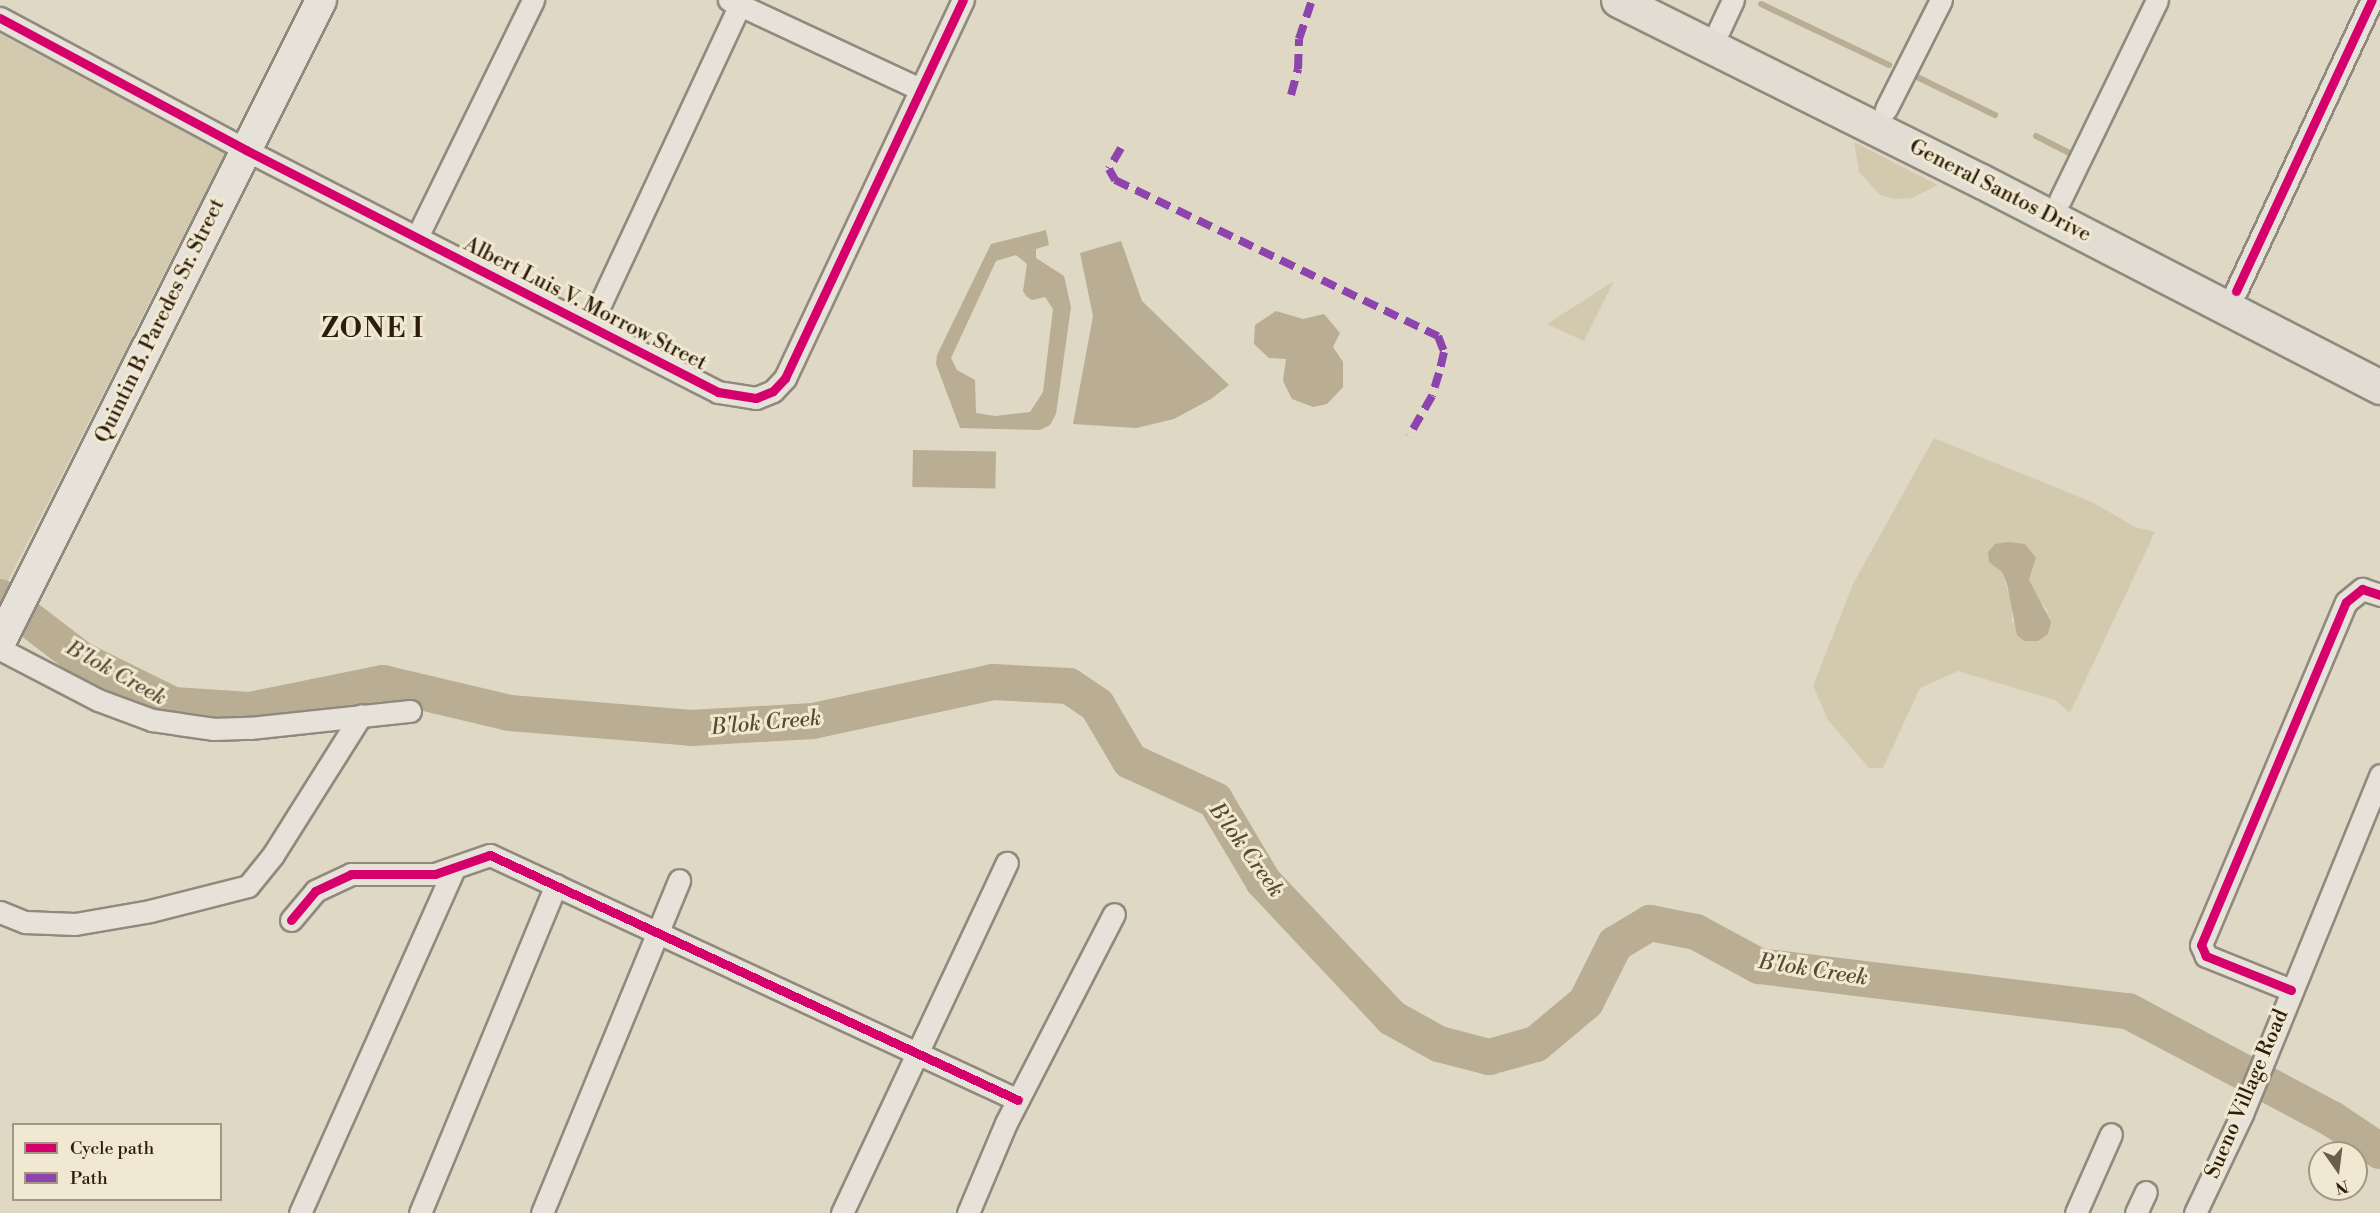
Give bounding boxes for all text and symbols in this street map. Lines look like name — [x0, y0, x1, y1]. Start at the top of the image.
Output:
street label: General Santos Drive — [1905, 134, 2095, 248]
street label: Quintin B. Paredes Sr. Street — [90, 195, 230, 447]
street label: Albert Luis V. Morrow Street — [459, 232, 711, 376]
district label: ZONE I — [322, 314, 424, 346]
water label: B'lok Creek — [61, 635, 171, 711]
water label: B'lok Creek — [710, 705, 822, 741]
water label: B'lok Creek — [1203, 798, 1289, 902]
water label: B'lok Creek — [1756, 948, 1870, 992]
street label: Sueno Village Road — [2200, 1006, 2294, 1182]
legend — [12, 1123, 222, 1201]
text: Cycle path — [70, 1137, 154, 1160]
north arrow — [2308, 1141, 2368, 1201]
text: Path — [70, 1167, 108, 1190]
text: N — [2333, 1175, 2350, 1198]

